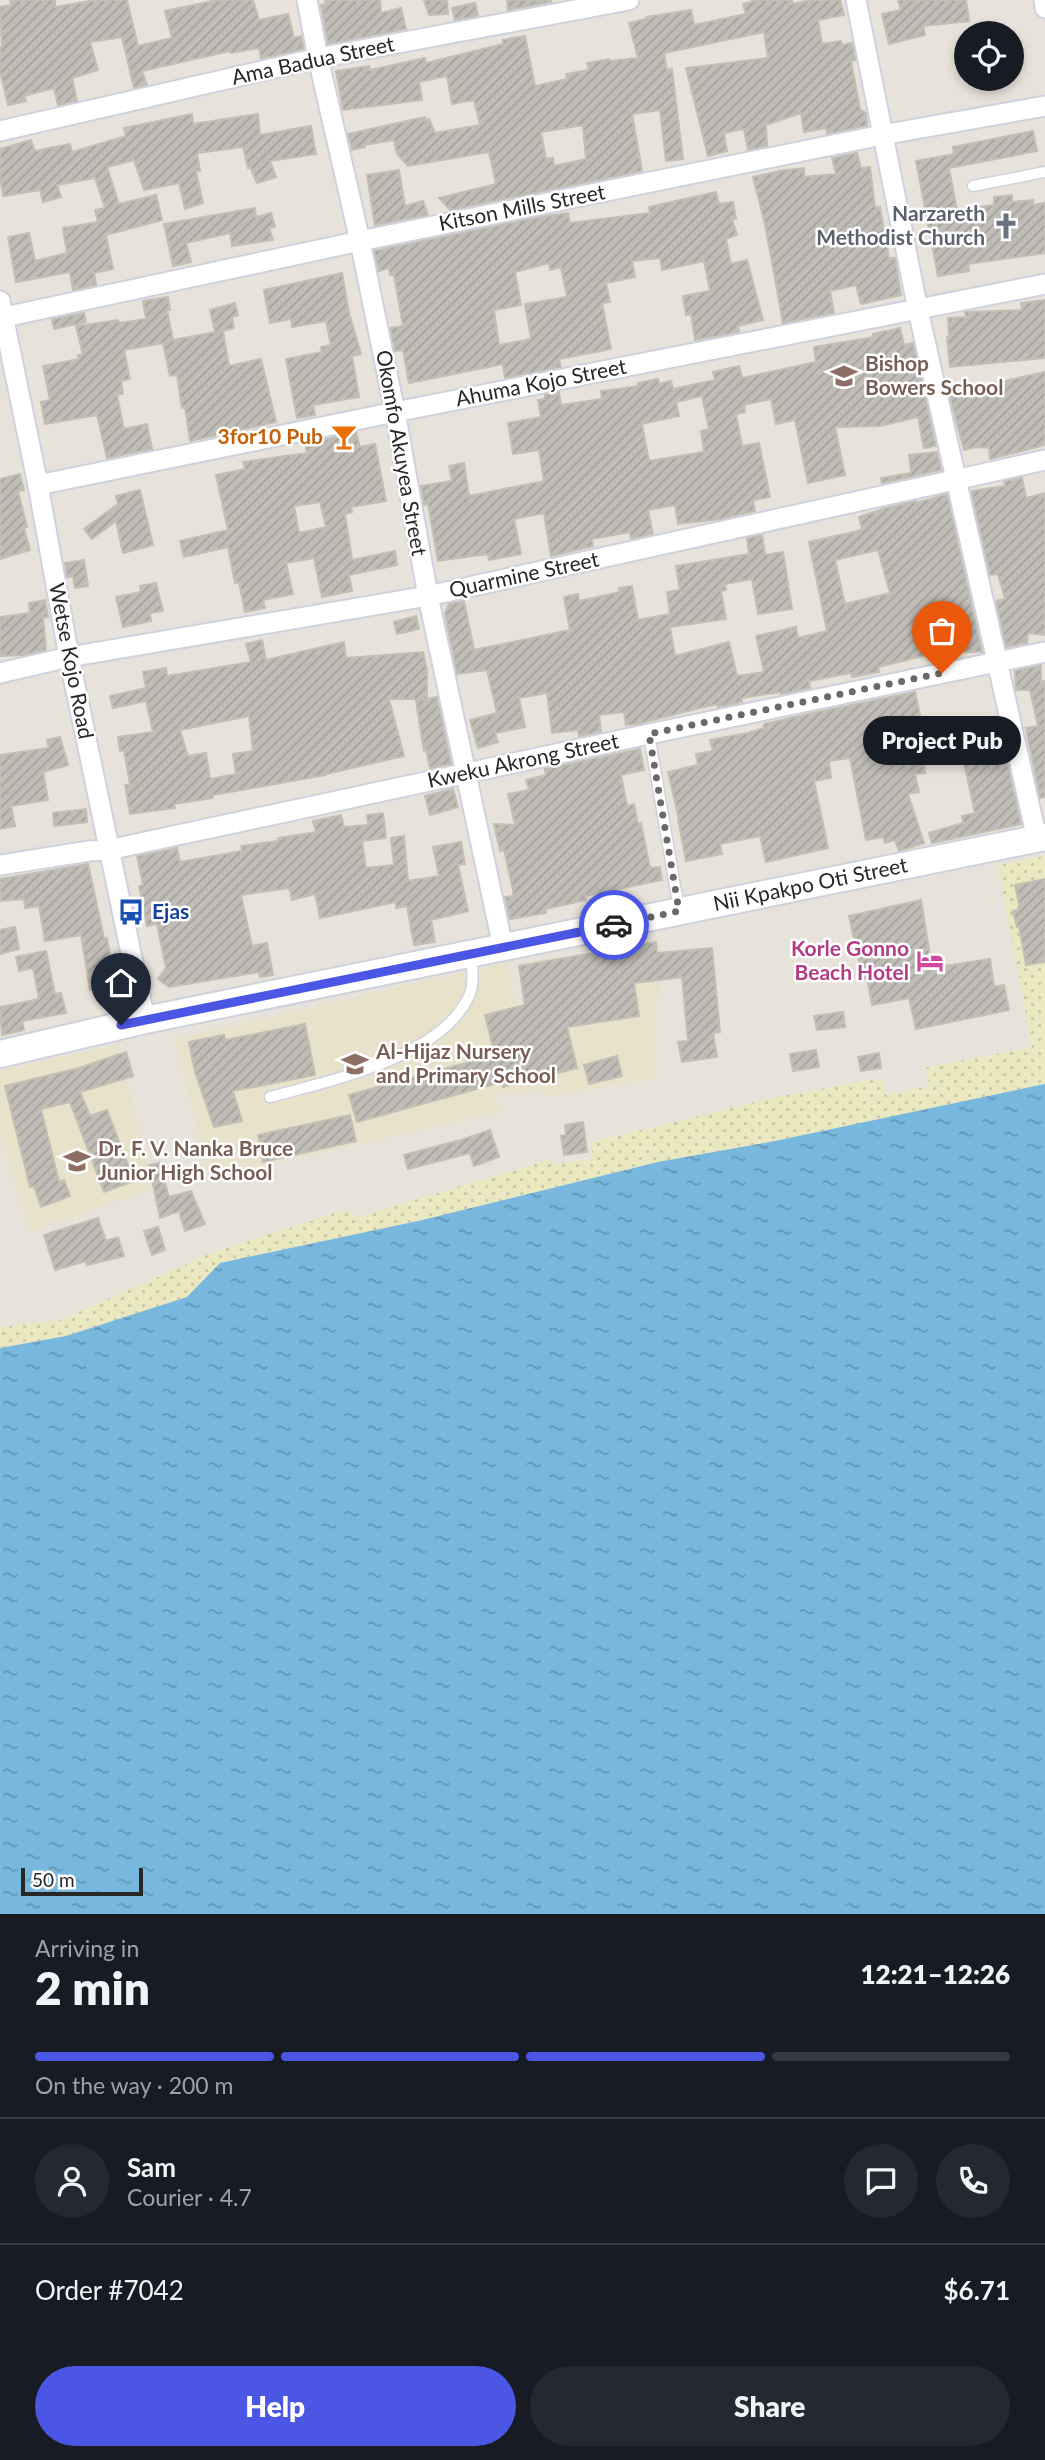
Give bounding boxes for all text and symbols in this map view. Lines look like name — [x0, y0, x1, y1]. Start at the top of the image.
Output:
map controls — [954, 21, 1024, 91]
button: locate — [954, 21, 1024, 91]
street label: Ama Badua Street — [229, 30, 397, 89]
street label: Kitson Mills Street — [437, 178, 607, 235]
place label: Narzareth Methodist Church — [816, 200, 985, 249]
church icon: Narzareth Methodist Church — [991, 211, 1021, 241]
street label: Okomfo Akuyea Street — [372, 348, 433, 558]
place label: Bishop Bowers School — [865, 350, 1003, 399]
street label: Ahuma Kojo Street — [453, 353, 629, 410]
school or university icon: Bishop Bowers School — [829, 361, 859, 391]
bar icon: 3for10 Pub — [329, 422, 359, 452]
place label: 3for10 Pub — [217, 423, 323, 448]
street label: Quarmine Street — [447, 545, 601, 602]
street label: Wetse Kojo Road — [45, 580, 100, 741]
pin — [912, 601, 972, 673]
icon: bag — [923, 612, 961, 650]
callout: Project Pub — [863, 715, 1021, 764]
text: Project Pub — [881, 726, 1003, 754]
street label: Kweku Akrong Street — [425, 727, 621, 792]
street label: Nii Kpakpo Oti Street — [711, 851, 910, 915]
courier — [579, 890, 649, 960]
bus stop icon: Ejas — [116, 897, 146, 927]
place label: Ejas — [152, 898, 189, 923]
icon: car — [595, 906, 633, 944]
place label: Korle Gonno Beach Hotel — [791, 935, 909, 984]
hotel icon: Korle Gonno Beach Hotel — [915, 946, 945, 976]
pin — [91, 953, 151, 1025]
icon: home — [102, 964, 140, 1002]
place label: Al-Hijaz Nursery and Primary School — [375, 1038, 556, 1087]
school or university icon: Al-Hijaz Nursery and Primary School — [340, 1049, 370, 1079]
place label: Dr. F. V. Nanka Bruce Junior High School — [98, 1135, 293, 1184]
school or university icon: Dr. F. V. Nanka Bruce Junior High School — [62, 1146, 92, 1176]
scale bar — [21, 1865, 144, 1897]
text: 50 m — [32, 1868, 75, 1891]
text: Arriving in — [35, 1934, 139, 1962]
text: 12:21–12:26 — [860, 1958, 1010, 1990]
text: 2 min — [35, 1960, 150, 2015]
text: On the way · 200 m — [35, 2071, 234, 2099]
button: person — [35, 2144, 109, 2218]
button: chat — [844, 2144, 918, 2218]
button: phone — [936, 2144, 1010, 2218]
text: Sam — [127, 2151, 176, 2183]
text: Courier · 4.7 — [127, 2183, 252, 2211]
text: Order #7042 — [35, 2274, 184, 2306]
text: $6.71 — [944, 2274, 1010, 2306]
button: Help — [35, 2366, 516, 2446]
button: Share — [530, 2366, 1010, 2446]

